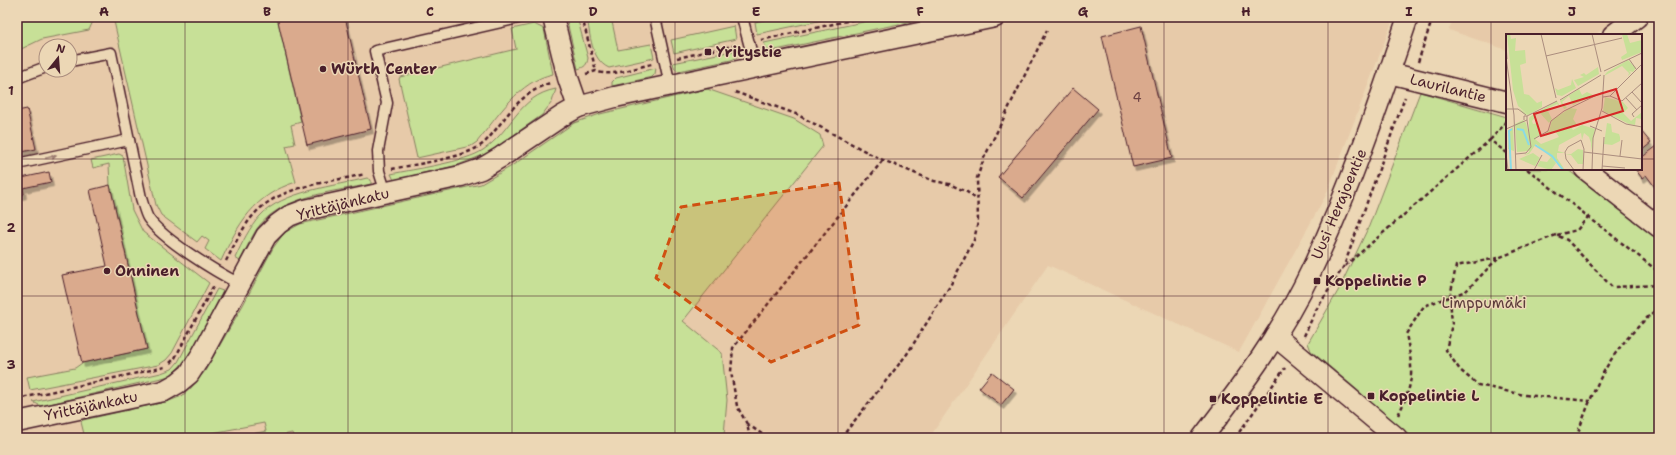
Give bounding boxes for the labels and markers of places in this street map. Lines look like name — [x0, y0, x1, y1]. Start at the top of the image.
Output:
place label: Yritystie — [716, 42, 782, 62]
marker: Yritystie — [703, 47, 713, 57]
place label: Würth Center — [331, 59, 437, 79]
marker: Würth Center — [318, 64, 328, 74]
place label: Onninen — [115, 261, 179, 281]
marker: Onninen — [102, 266, 112, 276]
place label: Koppelintie P — [1325, 271, 1427, 291]
marker: Koppelintie P — [1312, 276, 1322, 286]
place label: Koppelintie L — [1379, 386, 1479, 406]
place label: Koppelintie E — [1221, 389, 1323, 409]
marker: Koppelintie L — [1366, 391, 1376, 401]
marker: Koppelintie E — [1208, 394, 1218, 404]

